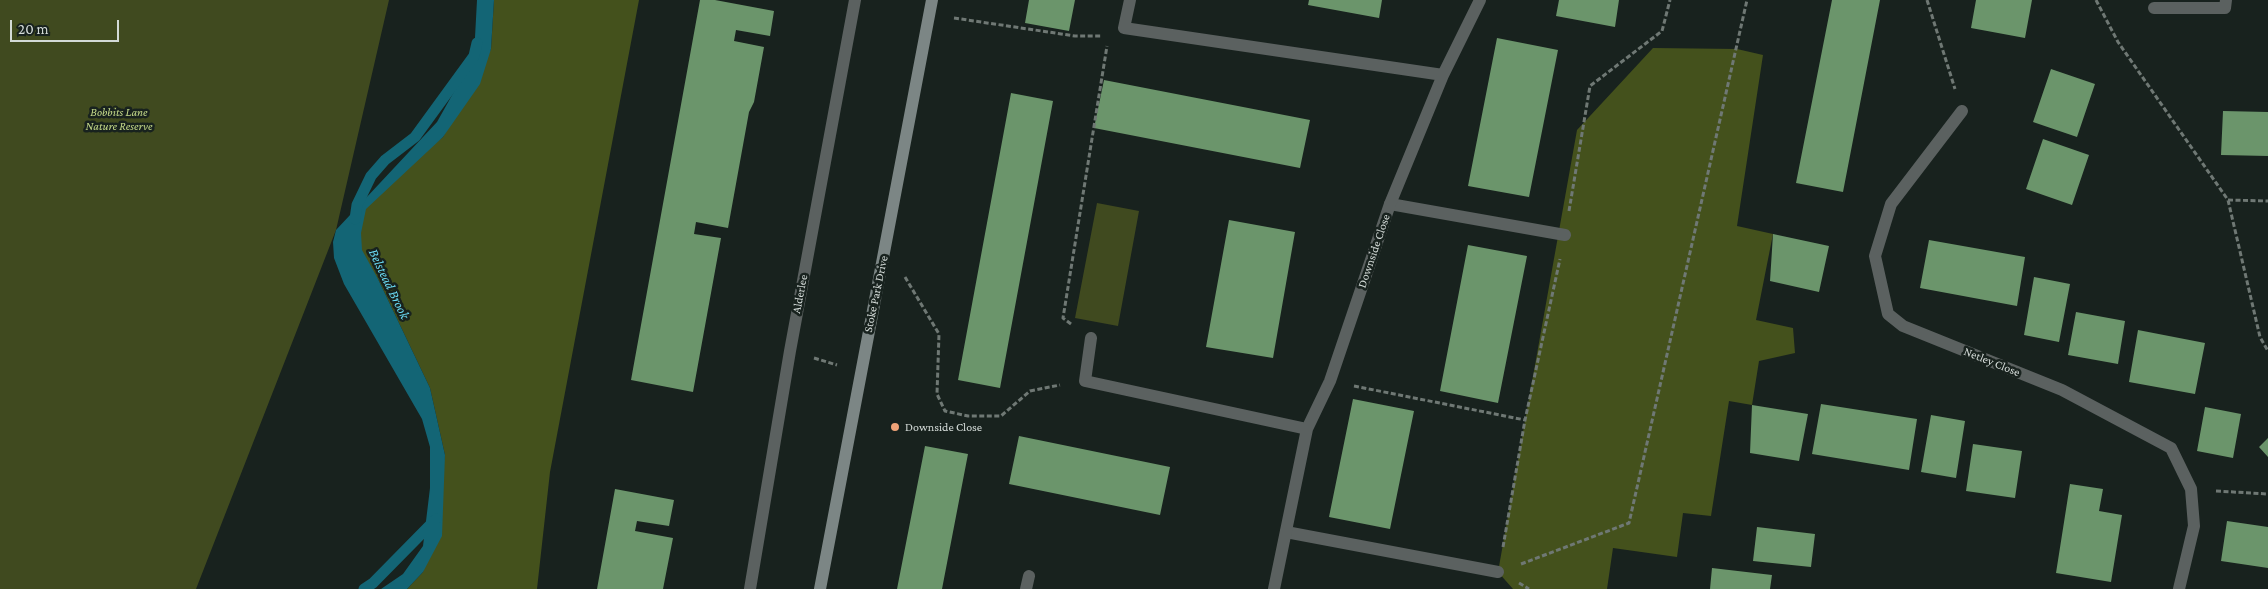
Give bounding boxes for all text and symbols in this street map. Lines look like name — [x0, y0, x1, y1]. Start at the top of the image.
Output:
scale bar — [12, 10, 121, 42]
text: 20 m — [18, 21, 49, 37]
park label: Bobbits Lane Nature Reserve — [85, 105, 153, 133]
street label: Downside Close — [1355, 212, 1393, 290]
water label: Belstead Brook — [365, 246, 413, 322]
street label: Stoke Park Drive — [861, 254, 891, 334]
street label: Alderlee — [789, 273, 811, 315]
street label: Netley Close — [1962, 344, 2022, 380]
place label: Downside Close — [905, 420, 982, 434]
marker: Downside Close — [889, 421, 901, 433]

